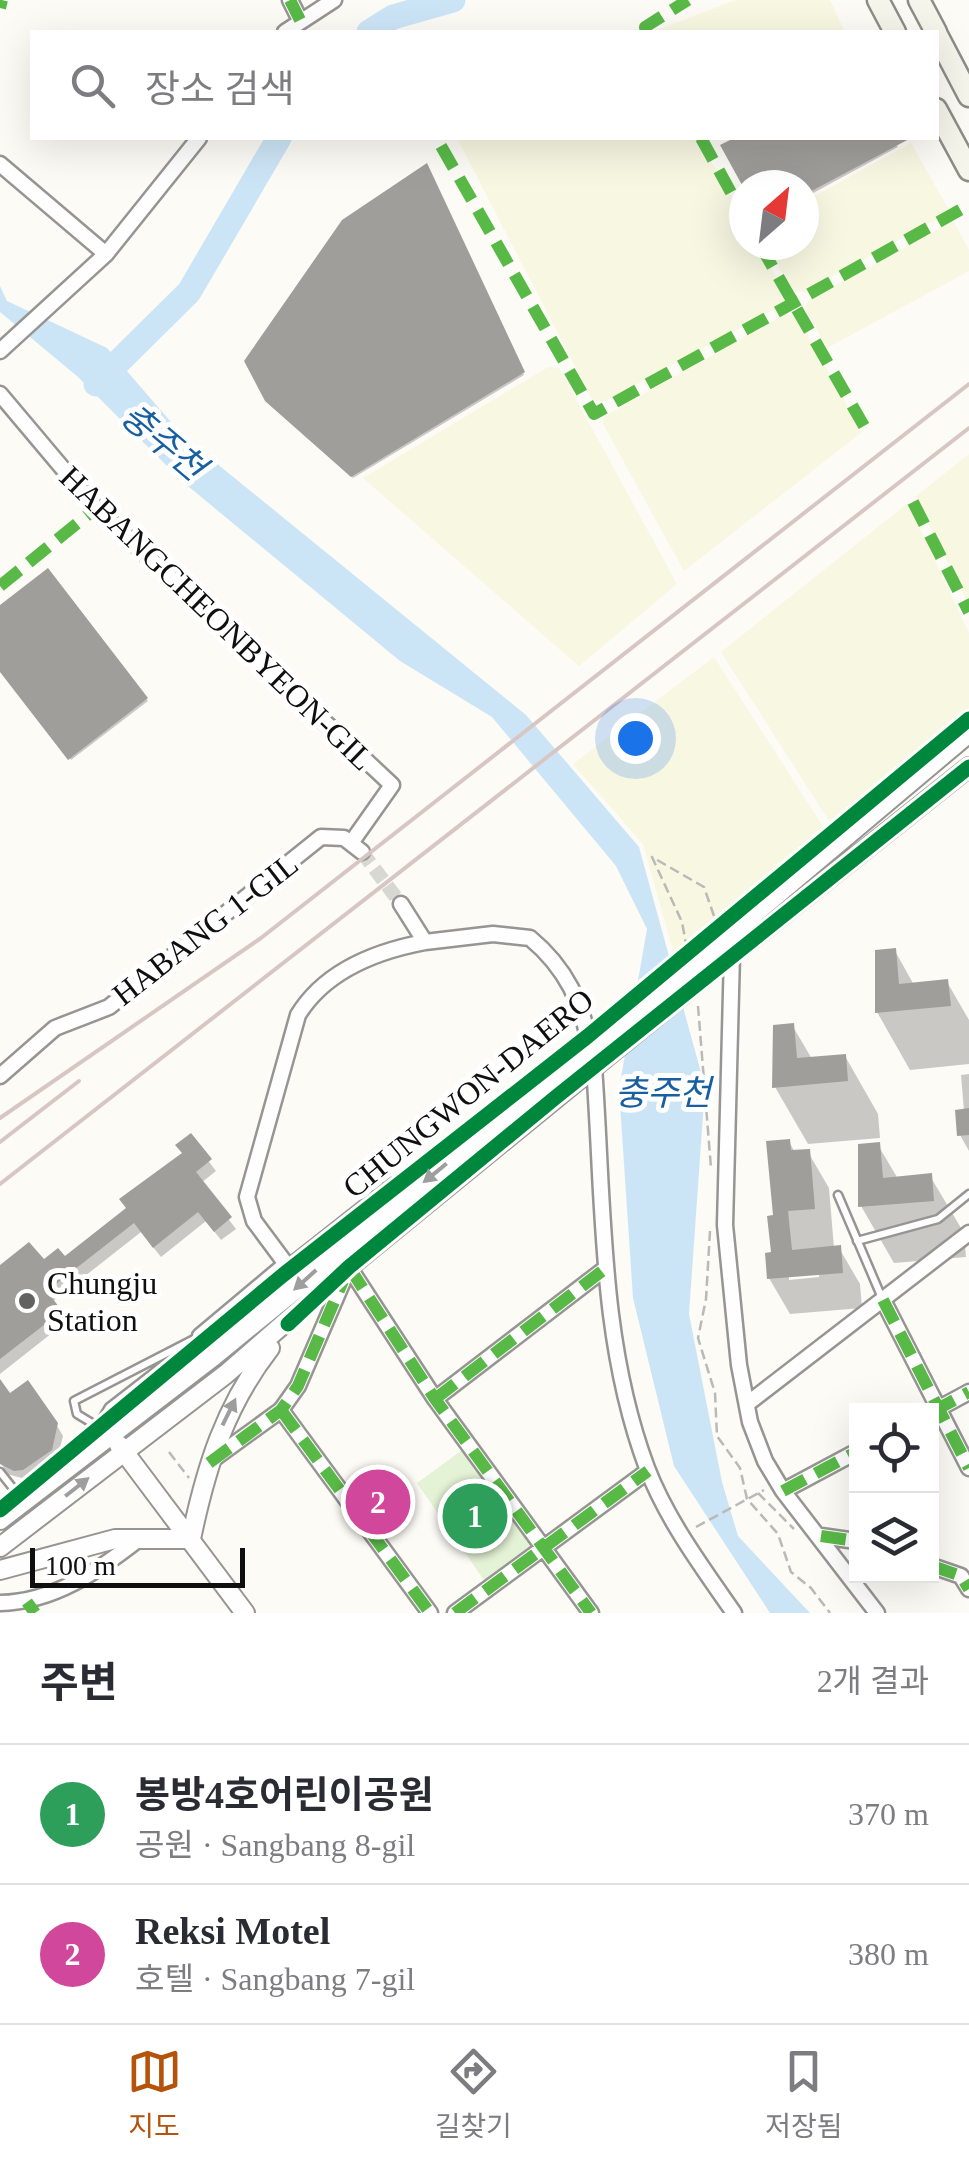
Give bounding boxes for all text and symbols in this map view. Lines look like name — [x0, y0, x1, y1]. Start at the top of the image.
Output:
search box — [30, 30, 939, 140]
icon: search — [65, 58, 120, 113]
text: 장소 검색 — [145, 68, 294, 110]
north arrow — [729, 170, 819, 260]
water label: 충주천 — [113, 396, 215, 490]
street label: HABANGCHEONBYEON-GIL — [53, 459, 381, 777]
your location — [610, 713, 661, 764]
street label: HABANG 1-GIL — [105, 846, 305, 1012]
street label: CHUNGWON-DAERO — [336, 981, 600, 1205]
water label: 충주천 — [615, 1074, 715, 1113]
one-way arrow — [422, 1162, 447, 1183]
place label: Chungju Station — [47, 1265, 157, 1338]
one-way arrow — [293, 1269, 318, 1291]
marker: Chungju Station — [16, 1290, 38, 1312]
one-way arrow — [220, 1398, 237, 1427]
map controls — [849, 1403, 939, 1583]
button: locate — [849, 1403, 939, 1493]
pin: 2 — [346, 1464, 410, 1540]
one-way arrow — [64, 1477, 90, 1498]
pin: 1 — [442, 1478, 508, 1554]
button: layers — [849, 1493, 939, 1583]
scale bar — [30, 1543, 245, 1588]
text: 100 m — [45, 1550, 116, 1581]
text: 주변 — [40, 1660, 117, 1706]
text: 2개 결과 — [817, 1663, 929, 1699]
text: 봉방4호어린이공원 — [135, 1774, 434, 1816]
text: 1 — [65, 1796, 81, 1832]
text: 370 m — [848, 1796, 929, 1832]
text: 공원 · Sangbang 8-gil — [135, 1827, 415, 1863]
text: Reksi Motel — [135, 1910, 330, 1952]
text: 2 — [65, 1936, 81, 1972]
text: 380 m — [848, 1936, 929, 1972]
text: 호텔 · Sangbang 7-gil — [135, 1961, 415, 1997]
tab: 지도 — [127, 2044, 182, 2144]
tab: 길찾기 — [435, 2044, 512, 2144]
tab: 저장됨 — [765, 2044, 842, 2144]

